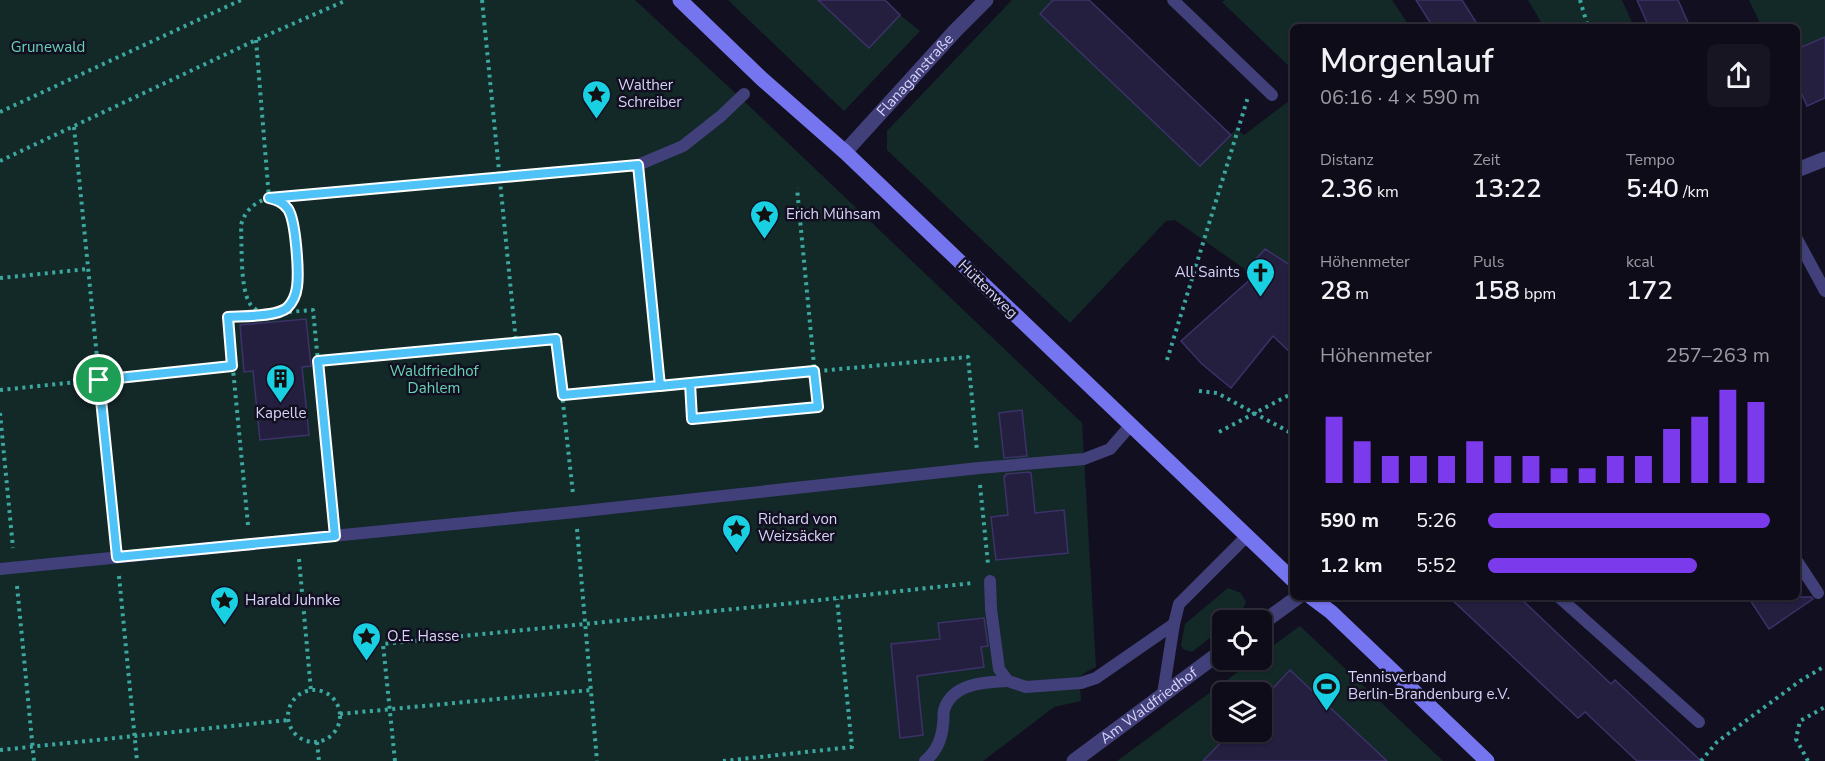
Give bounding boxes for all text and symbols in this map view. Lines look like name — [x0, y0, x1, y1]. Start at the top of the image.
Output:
street label: Flanaganstraße — [872, 29, 958, 121]
park label: Grunewald — [11, 37, 85, 57]
text: Morgenlauf — [1320, 39, 1494, 84]
button: share — [1707, 44, 1770, 107]
place label: Walther Schreiber — [618, 75, 682, 112]
place icon: Walther Schreiber — [581, 78, 613, 120]
text: 06:16 · 4 × 590 m — [1320, 84, 1480, 111]
text: Distanz — [1320, 149, 1374, 171]
text: Zeit — [1473, 149, 1500, 171]
text: Tempo — [1626, 149, 1675, 171]
text: 2.36 — [1320, 171, 1373, 206]
text: 13:22 — [1473, 171, 1542, 206]
text: 5:40 — [1626, 171, 1679, 206]
text: km — [1373, 181, 1399, 203]
text: /km — [1679, 181, 1709, 203]
place icon: Erich Mühsam — [749, 198, 781, 240]
place label: Erich Mühsam — [786, 204, 881, 224]
text: Höhenmeter — [1320, 251, 1410, 273]
text: Puls — [1473, 251, 1504, 273]
text: kcal — [1626, 251, 1654, 273]
street label: Hüttenweg — [954, 255, 1022, 323]
church icon: All Saints — [1245, 256, 1277, 298]
place label: All Saints — [1175, 262, 1240, 282]
text: 28 — [1320, 273, 1351, 308]
text: 158 — [1473, 273, 1520, 308]
text: 172 — [1626, 273, 1673, 308]
text: m — [1351, 283, 1369, 305]
text: bpm — [1520, 283, 1556, 305]
text: Höhenmeter — [1320, 342, 1432, 369]
text: 257–263 m — [1666, 342, 1770, 369]
pin — [73, 354, 124, 405]
park label: Waldfriedhof Dahlem — [389, 361, 480, 398]
building icon: Kapelle — [265, 362, 297, 404]
icon: arrive — [82, 363, 115, 396]
place label: Kapelle — [256, 403, 306, 423]
text: 590 m — [1320, 507, 1379, 534]
text: 5:26 — [1416, 507, 1457, 534]
place label: Richard von Weizsäcker — [758, 509, 837, 546]
place icon: Richard von Weizsäcker — [721, 512, 753, 554]
text: 1.2 km — [1320, 552, 1383, 579]
text: 5:52 — [1416, 552, 1457, 579]
place icon: Harald Juhnke — [208, 584, 240, 626]
place label: Harald Juhnke — [245, 590, 340, 610]
map controls — [1212, 610, 1272, 742]
button: locate — [1212, 610, 1272, 670]
place icon: O.E. Hasse — [350, 620, 382, 662]
place label: O.E. Hasse — [387, 626, 459, 646]
street label: Am Waldfriedhof — [1096, 662, 1202, 748]
place label: Tennisverband Berlin-Brandenburg e.V. — [1348, 667, 1510, 704]
sports icon: Tennisverband Berlin-Brandenburg e.V. — [1311, 670, 1343, 712]
button: layers — [1212, 682, 1272, 742]

